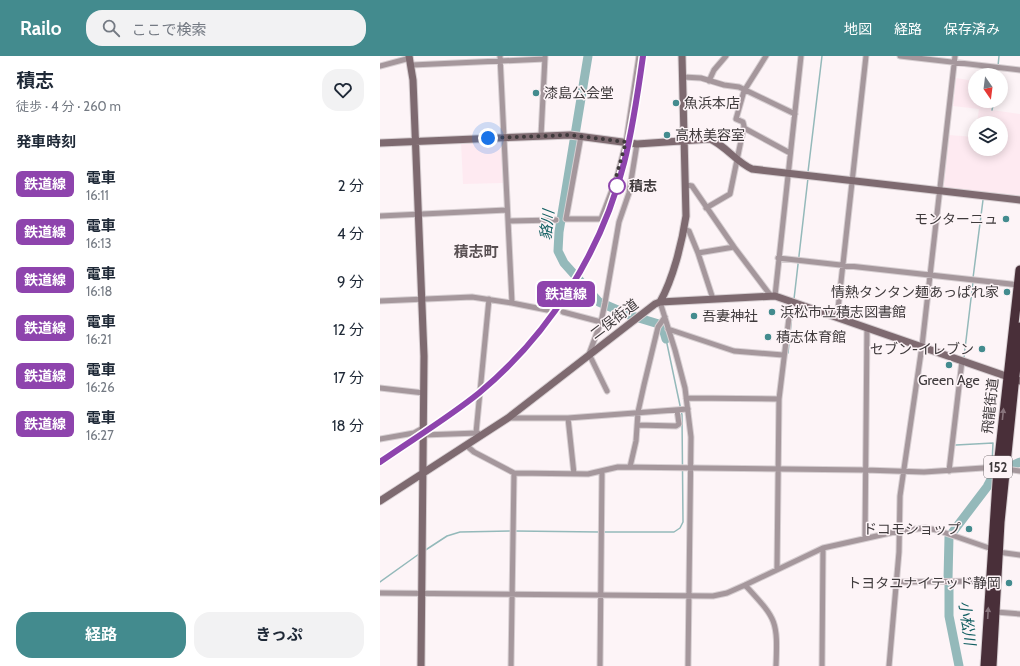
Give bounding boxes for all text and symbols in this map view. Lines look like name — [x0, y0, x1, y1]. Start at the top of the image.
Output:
search box — [86, 10, 366, 46]
text: Railo — [20, 17, 62, 40]
icon: search — [100, 17, 122, 39]
text: 地図 — [844, 20, 872, 38]
text: 経路 — [894, 20, 922, 38]
text: 保存済み — [944, 20, 1000, 38]
text: ここで検索 — [132, 21, 207, 39]
north arrow — [968, 68, 1008, 108]
map controls — [968, 68, 1008, 156]
text: 積志 — [16, 69, 54, 92]
button: heart — [322, 69, 364, 111]
place label: 漆島公会堂 — [544, 84, 614, 102]
marker: 漆島公会堂 — [531, 88, 541, 98]
place label: 魚浜本店 — [684, 94, 740, 112]
text: 徒歩 · 4 分 · 260 m — [16, 98, 121, 114]
marker: 魚浜本店 — [671, 98, 681, 108]
button: layers — [968, 116, 1008, 156]
place label: 高林美容室 — [675, 126, 745, 144]
your location — [478, 128, 498, 148]
marker: 高林美容室 — [662, 130, 672, 140]
text: 発車時刻 — [16, 133, 76, 151]
text: 電車 — [86, 169, 116, 187]
text: 鉄道線 — [24, 175, 66, 193]
text: 2 分 — [338, 177, 364, 195]
marker: 積志 — [608, 177, 626, 195]
place label: 積志 — [629, 177, 657, 195]
text: 16:11 — [86, 187, 109, 203]
water label: 貉川 — [536, 207, 558, 241]
place label: モンターニュ — [914, 210, 998, 228]
marker: モンターニュ — [1001, 214, 1011, 224]
text: 電車 — [86, 217, 116, 235]
text: 鉄道線 — [24, 223, 66, 241]
text: 4 分 — [337, 225, 364, 243]
text: 16:13 — [86, 235, 112, 251]
district label: 積志町 — [453, 243, 499, 261]
text: 電車 — [86, 265, 116, 283]
text: 鉄道線 — [24, 271, 66, 289]
text: 9 分 — [337, 273, 364, 291]
line badge: 鉄道線 — [543, 281, 589, 307]
text: 16:18 — [86, 283, 112, 299]
place label: 情熱タンタン麺あっぱれ家 — [831, 283, 999, 301]
text: 鉄道線 — [545, 285, 587, 303]
marker: 情熱タンタン麺あっぱれ家 — [1002, 287, 1012, 297]
street label: 二俣街道 — [586, 295, 642, 343]
place label: 浜松市立積志図書館 — [780, 303, 906, 321]
place label: 吾妻神社 — [702, 307, 758, 325]
marker: 浜松市立積志図書館 — [767, 307, 777, 317]
marker: 吾妻神社 — [689, 311, 699, 321]
text: 電車 — [86, 313, 116, 331]
text: 鉄道線 — [24, 319, 66, 337]
text: 12 分 — [333, 321, 364, 339]
place label: 積志体育館 — [776, 328, 846, 346]
text: 16:21 — [86, 331, 111, 347]
marker: 積志体育館 — [763, 332, 773, 342]
place label: セブン-イレブン — [870, 340, 974, 358]
marker: セブン-イレブン — [977, 344, 987, 354]
marker: Green Age — [944, 360, 954, 370]
text: 電車 — [86, 361, 116, 379]
text: 鉄道線 — [24, 367, 66, 385]
text: 17 分 — [333, 369, 364, 387]
place label: Green Age — [918, 371, 980, 389]
street label: 飛龍街道 — [978, 377, 1002, 435]
text: 16:26 — [86, 379, 115, 395]
one-way arrow — [1000, 408, 1006, 420]
text: 電車 — [86, 409, 116, 427]
text: 鉄道線 — [24, 415, 66, 433]
text: 18 分 — [332, 417, 364, 435]
text: 16:27 — [86, 427, 114, 443]
road number: 152 — [984, 456, 1012, 478]
place label: ドコモショップ — [863, 520, 961, 538]
marker: ドコモショップ — [964, 524, 974, 534]
place label: トヨタユナイテッド静岡 — [847, 574, 1001, 592]
marker: トヨタユナイテッド静岡 — [1004, 578, 1014, 588]
water label: 小松川 — [955, 599, 979, 649]
one-way arrow — [985, 607, 992, 619]
button: 経路 — [16, 612, 186, 658]
button: きっぷ — [194, 612, 364, 658]

